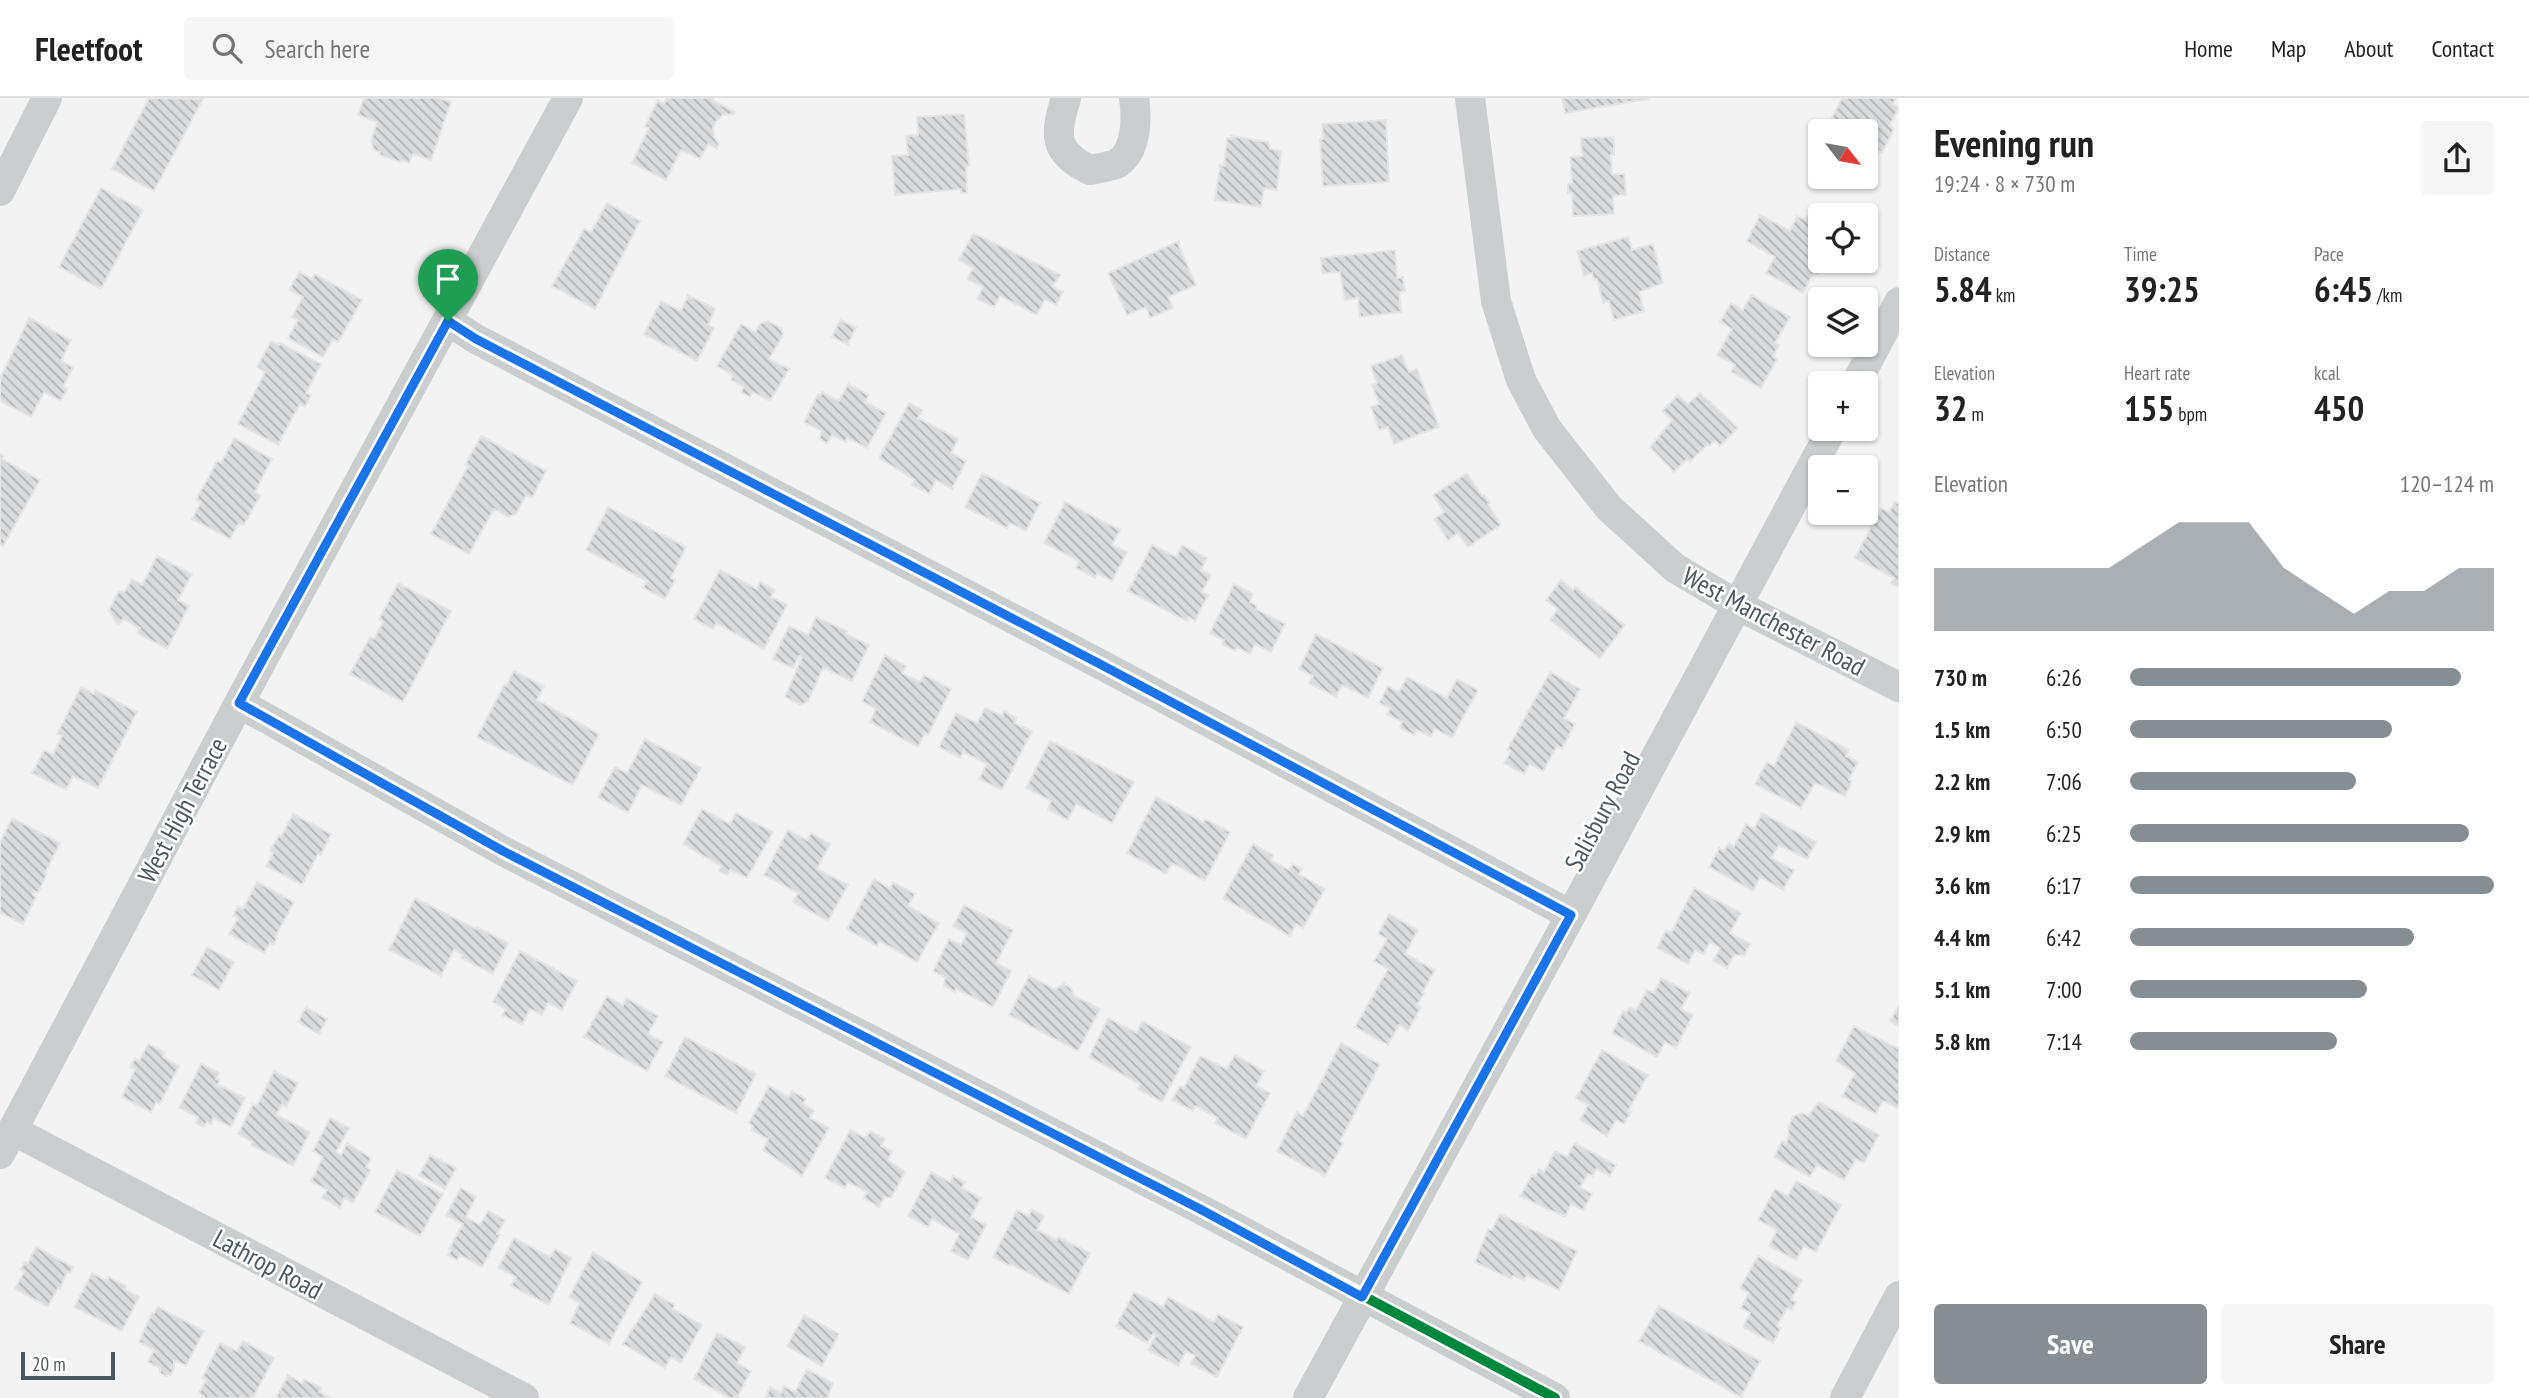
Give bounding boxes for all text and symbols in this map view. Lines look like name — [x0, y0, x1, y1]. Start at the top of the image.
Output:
search box — [184, 17, 674, 80]
text: Fleetfoot — [35, 27, 142, 70]
icon: search — [208, 29, 246, 67]
text: Search here — [264, 32, 370, 65]
text: Home — [2184, 33, 2233, 64]
text: Map — [2271, 33, 2306, 64]
text: About — [2344, 33, 2393, 64]
text: Contact — [2431, 33, 2494, 64]
text: Evening run — [1934, 118, 2094, 167]
north arrow — [1808, 119, 1878, 189]
map controls — [1808, 119, 1878, 525]
button: share — [2420, 121, 2494, 195]
text: 19:24 · 8 × 730 m — [1934, 169, 2075, 198]
button: locate — [1808, 203, 1878, 273]
text: Distance — [1934, 242, 1990, 266]
text: Time — [2124, 242, 2157, 266]
text: Pace — [2314, 242, 2344, 266]
pin — [418, 249, 478, 321]
icon: arrive — [429, 260, 467, 298]
text: 5.84 — [1934, 266, 1992, 312]
text: 39:25 — [2124, 266, 2200, 312]
text: 6:45 — [2314, 266, 2373, 312]
text: km — [1992, 283, 2015, 307]
text: /km — [2373, 283, 2402, 307]
button: layers — [1808, 287, 1878, 357]
text: Elevation — [1934, 361, 1995, 385]
text: Heart rate — [2124, 361, 2190, 385]
text: kcal — [2314, 361, 2340, 385]
button: + — [1808, 371, 1878, 441]
text: 32 — [1934, 385, 1967, 431]
text: 155 — [2124, 385, 2174, 431]
text: 450 — [2314, 385, 2364, 431]
text: m — [1967, 402, 1984, 426]
text: bpm — [2174, 402, 2207, 426]
button: − — [1808, 455, 1878, 525]
text: Elevation — [1934, 469, 2008, 498]
text: 120–124 m — [2400, 469, 2494, 498]
street label: West Manchester Road — [1677, 559, 1871, 683]
text: 730 m — [1934, 663, 1987, 692]
text: 6:26 — [2046, 663, 2082, 692]
text: 1.5 km — [1934, 715, 1990, 744]
text: 6:50 — [2046, 715, 2082, 744]
street label: West High Terrace — [130, 732, 234, 888]
street label: Salisbury Road — [1557, 746, 1647, 876]
text: 2.2 km — [1934, 767, 1990, 796]
text: 7:06 — [2046, 767, 2082, 796]
text: 2.9 km — [1934, 819, 1990, 848]
text: 6:25 — [2046, 819, 2082, 848]
text: 3.6 km — [1934, 871, 1990, 900]
text: 6:17 — [2046, 871, 2082, 900]
text: 4.4 km — [1934, 923, 1990, 952]
text: 6:42 — [2046, 923, 2082, 952]
text: 5.1 km — [1934, 975, 1990, 1004]
text: 7:00 — [2046, 975, 2082, 1004]
text: 5.8 km — [1934, 1027, 1990, 1056]
text: 7:14 — [2046, 1027, 2082, 1056]
street label: Lathrop Road — [208, 1222, 328, 1306]
button: Save — [1934, 1304, 2207, 1384]
button: Share — [2221, 1304, 2494, 1384]
scale bar — [21, 1349, 116, 1381]
text: 20 m — [32, 1352, 66, 1376]

